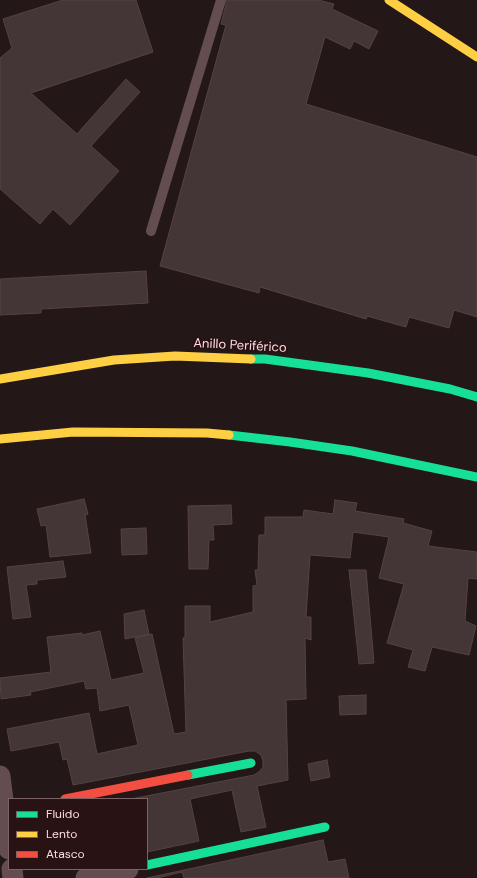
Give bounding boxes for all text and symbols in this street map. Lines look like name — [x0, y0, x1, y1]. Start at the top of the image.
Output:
street label: Anillo Periférico — [193, 336, 287, 356]
legend — [8, 798, 148, 870]
text: Fluido — [46, 806, 80, 822]
text: Lento — [46, 826, 77, 842]
text: Atasco — [46, 846, 85, 862]

